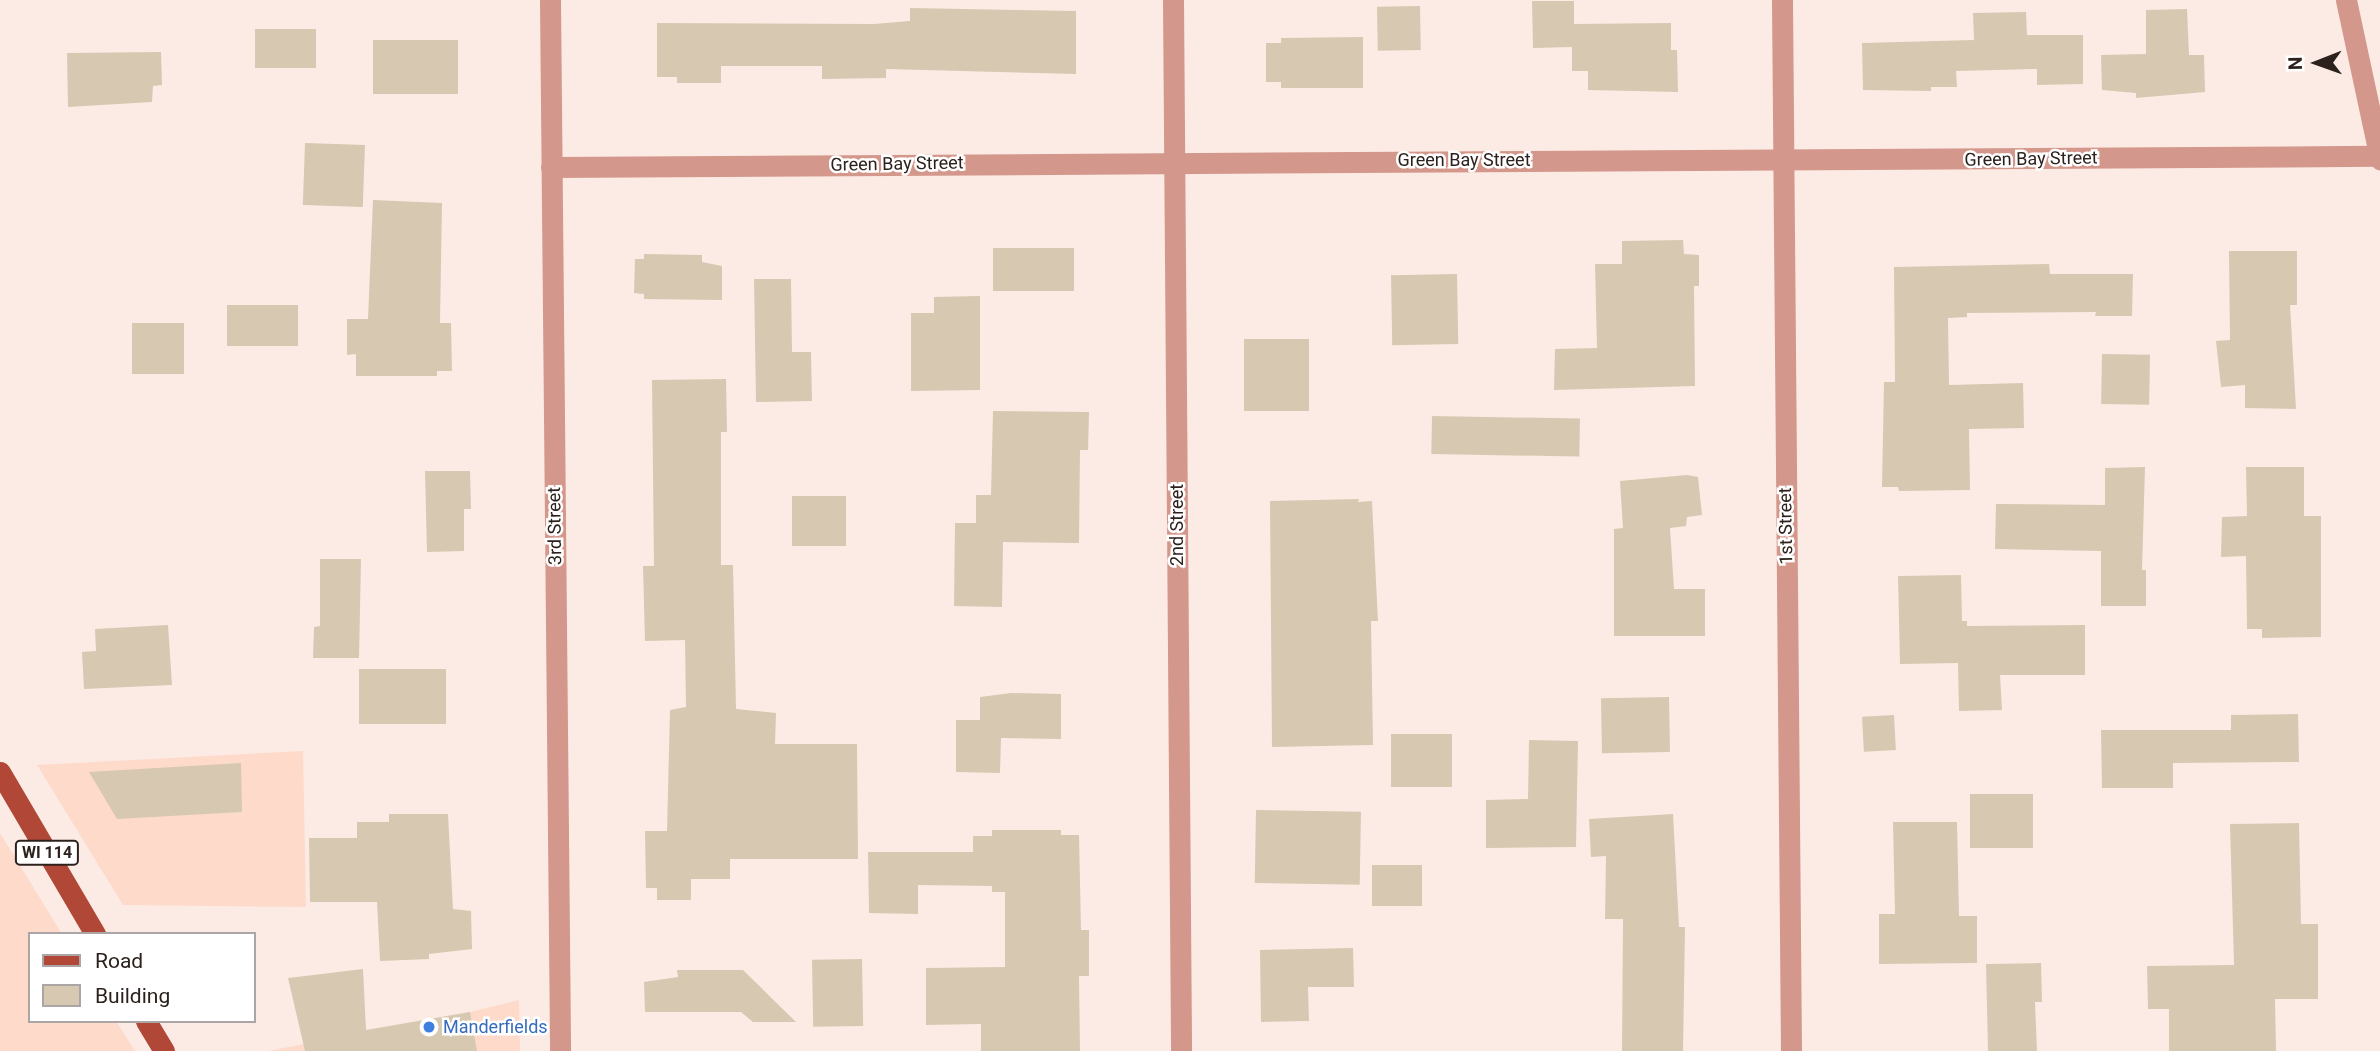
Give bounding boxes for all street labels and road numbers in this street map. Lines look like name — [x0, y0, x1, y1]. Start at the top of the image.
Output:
street label: Green Bay Street — [1964, 147, 2098, 171]
street label: Green Bay Street — [1397, 149, 1531, 171]
street label: Green Bay Street — [830, 152, 964, 176]
street label: 2nd Street — [1166, 484, 1188, 566]
street label: 3rd Street — [544, 487, 566, 565]
street label: 1st Street — [1775, 487, 1797, 565]
road number: WI 114 — [14, 840, 80, 866]

